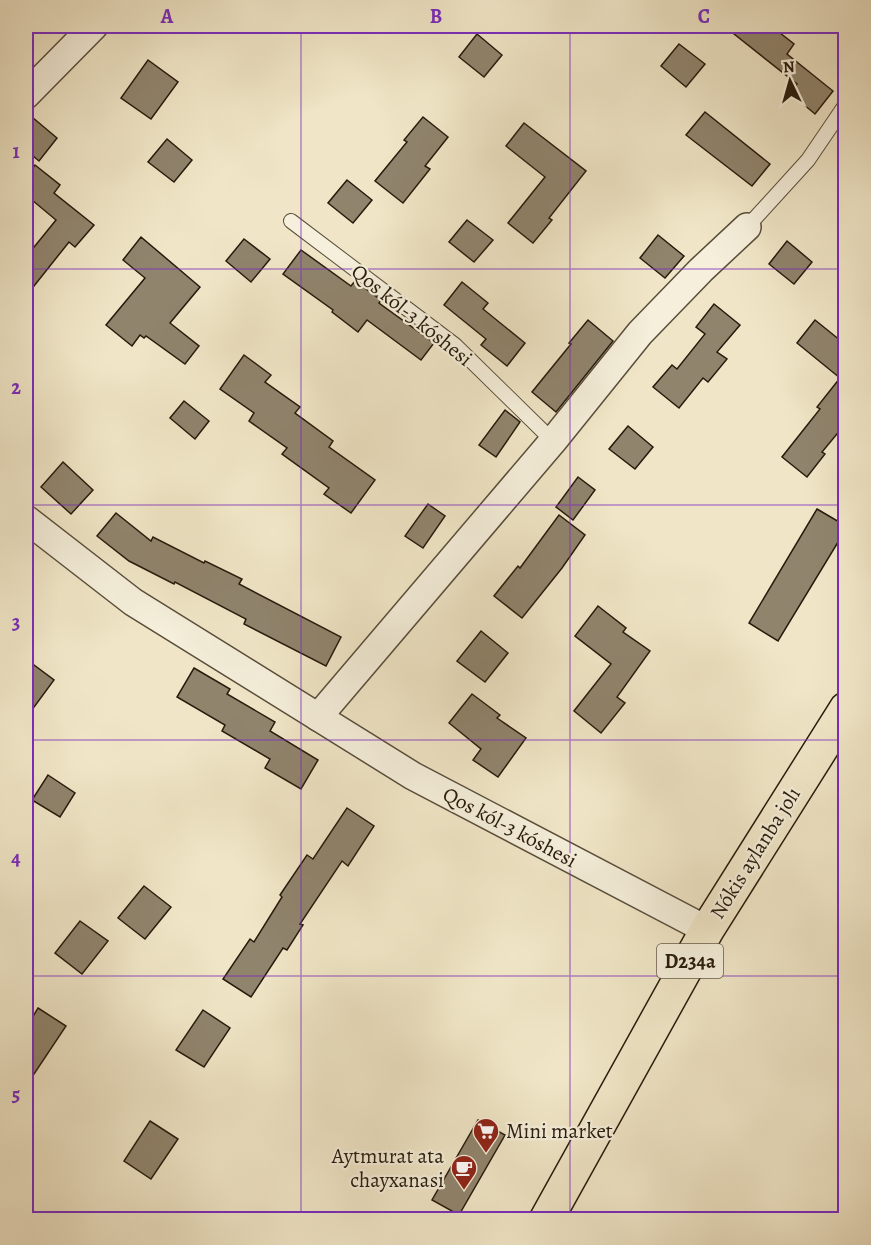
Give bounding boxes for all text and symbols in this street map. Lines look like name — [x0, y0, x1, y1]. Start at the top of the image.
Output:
text: A — [160, 3, 174, 30]
text: B — [430, 3, 442, 30]
text: C — [698, 3, 710, 30]
north arrow — [760, 51, 820, 111]
text: N — [782, 56, 796, 79]
text: 1 — [12, 138, 20, 165]
street label: Qos kól-3 kóshesi — [346, 258, 478, 373]
text: 2 — [11, 374, 21, 401]
text: 3 — [12, 609, 20, 636]
street label: Qos kól-3 kóshesi — [438, 780, 582, 874]
street label: Nókis aylanba jolı — [703, 782, 807, 924]
text: 4 — [11, 845, 21, 872]
road number: D234a — [657, 944, 723, 978]
text: 5 — [12, 1081, 20, 1108]
supermarket icon: Mini market — [471, 1116, 501, 1154]
place label: Mini market — [506, 1117, 613, 1145]
place label: Aytmurat ata chayxanasi — [331, 1142, 444, 1194]
cafe icon: Aytmurat ata chayxanasi — [449, 1153, 479, 1191]

